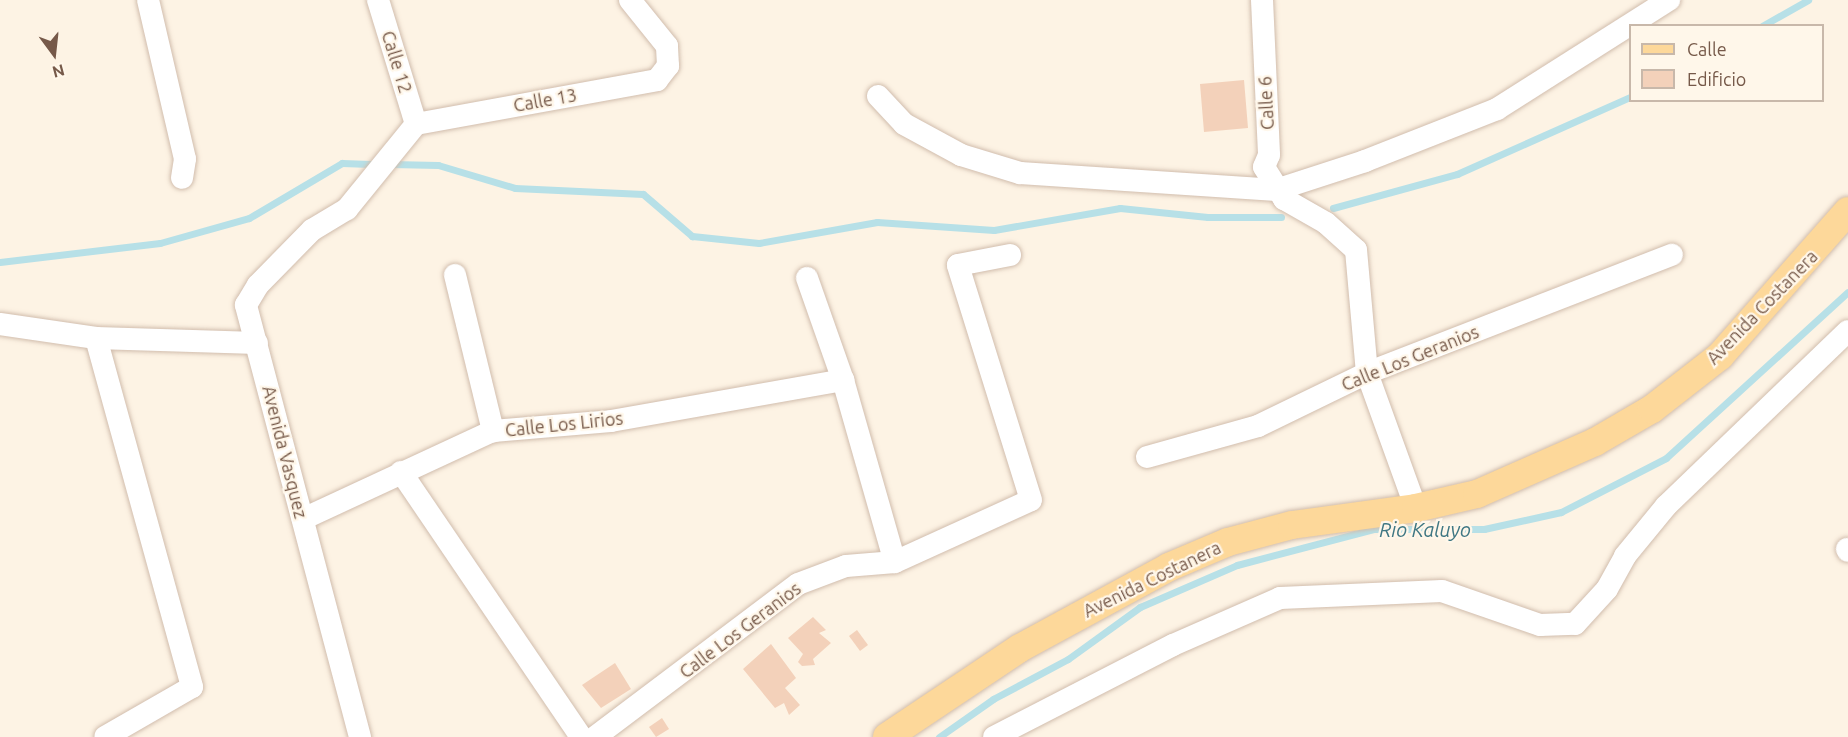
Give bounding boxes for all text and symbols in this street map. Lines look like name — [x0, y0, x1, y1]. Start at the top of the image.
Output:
north arrow — [24, 24, 84, 84]
legend — [1629, 24, 1824, 102]
street label: Calle 12 — [377, 28, 417, 96]
text: Calle — [1687, 39, 1727, 59]
text: N — [51, 61, 67, 82]
text: Edificio — [1687, 69, 1746, 89]
street label: Calle 6 — [1254, 75, 1278, 131]
street label: Calle 13 — [512, 84, 578, 116]
street label: Avenida Costanera — [1702, 245, 1822, 369]
street label: Calle Los Geranios — [1338, 321, 1482, 395]
street label: Avenida Vasquez — [258, 383, 312, 521]
street label: Calle Los Lirios — [504, 407, 624, 441]
water label: Rio Kaluyo — [1379, 517, 1471, 541]
street label: Avenida Costanera — [1080, 536, 1224, 622]
street label: Calle Los Geranios — [675, 577, 805, 683]

